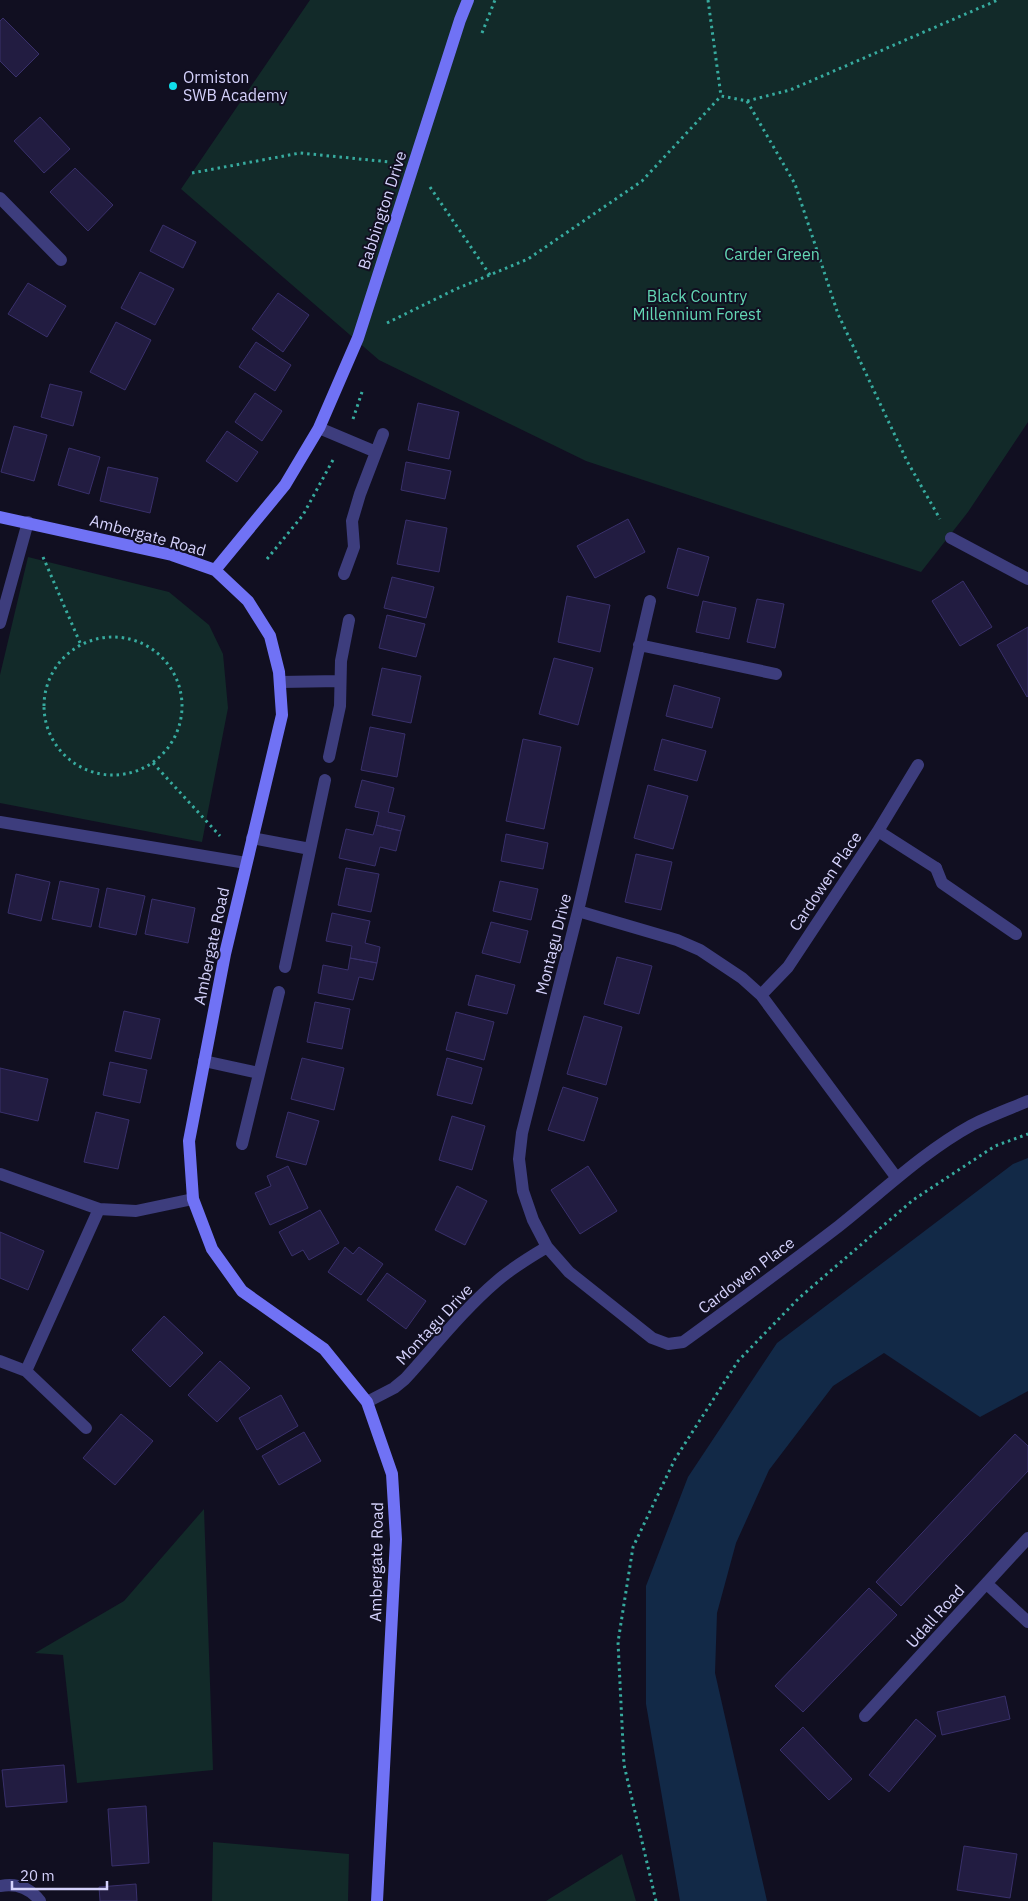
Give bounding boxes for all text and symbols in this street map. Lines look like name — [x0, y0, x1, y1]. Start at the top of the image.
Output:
place label: Ormiston SWB Academy — [183, 67, 288, 105]
marker: Ormiston SWB Academy — [167, 80, 179, 92]
street label: Babbington Drive — [353, 148, 411, 272]
park label: Carder Green — [724, 244, 820, 264]
park label: Black Country Millennium Forest — [633, 286, 761, 324]
street label: Ambergate Road — [88, 510, 208, 560]
street label: Cardowen Place — [784, 827, 866, 935]
street label: Ambergate Road — [189, 885, 233, 1007]
street label: Montagu Drive — [531, 891, 575, 997]
street label: Cardowen Place — [694, 1232, 798, 1318]
street label: Montagu Drive — [391, 1279, 477, 1369]
street label: Ambergate Road — [365, 1502, 387, 1622]
street label: Udall Road — [902, 1580, 968, 1652]
scale bar — [12, 1858, 108, 1890]
text: 20 m — [20, 1866, 55, 1885]

